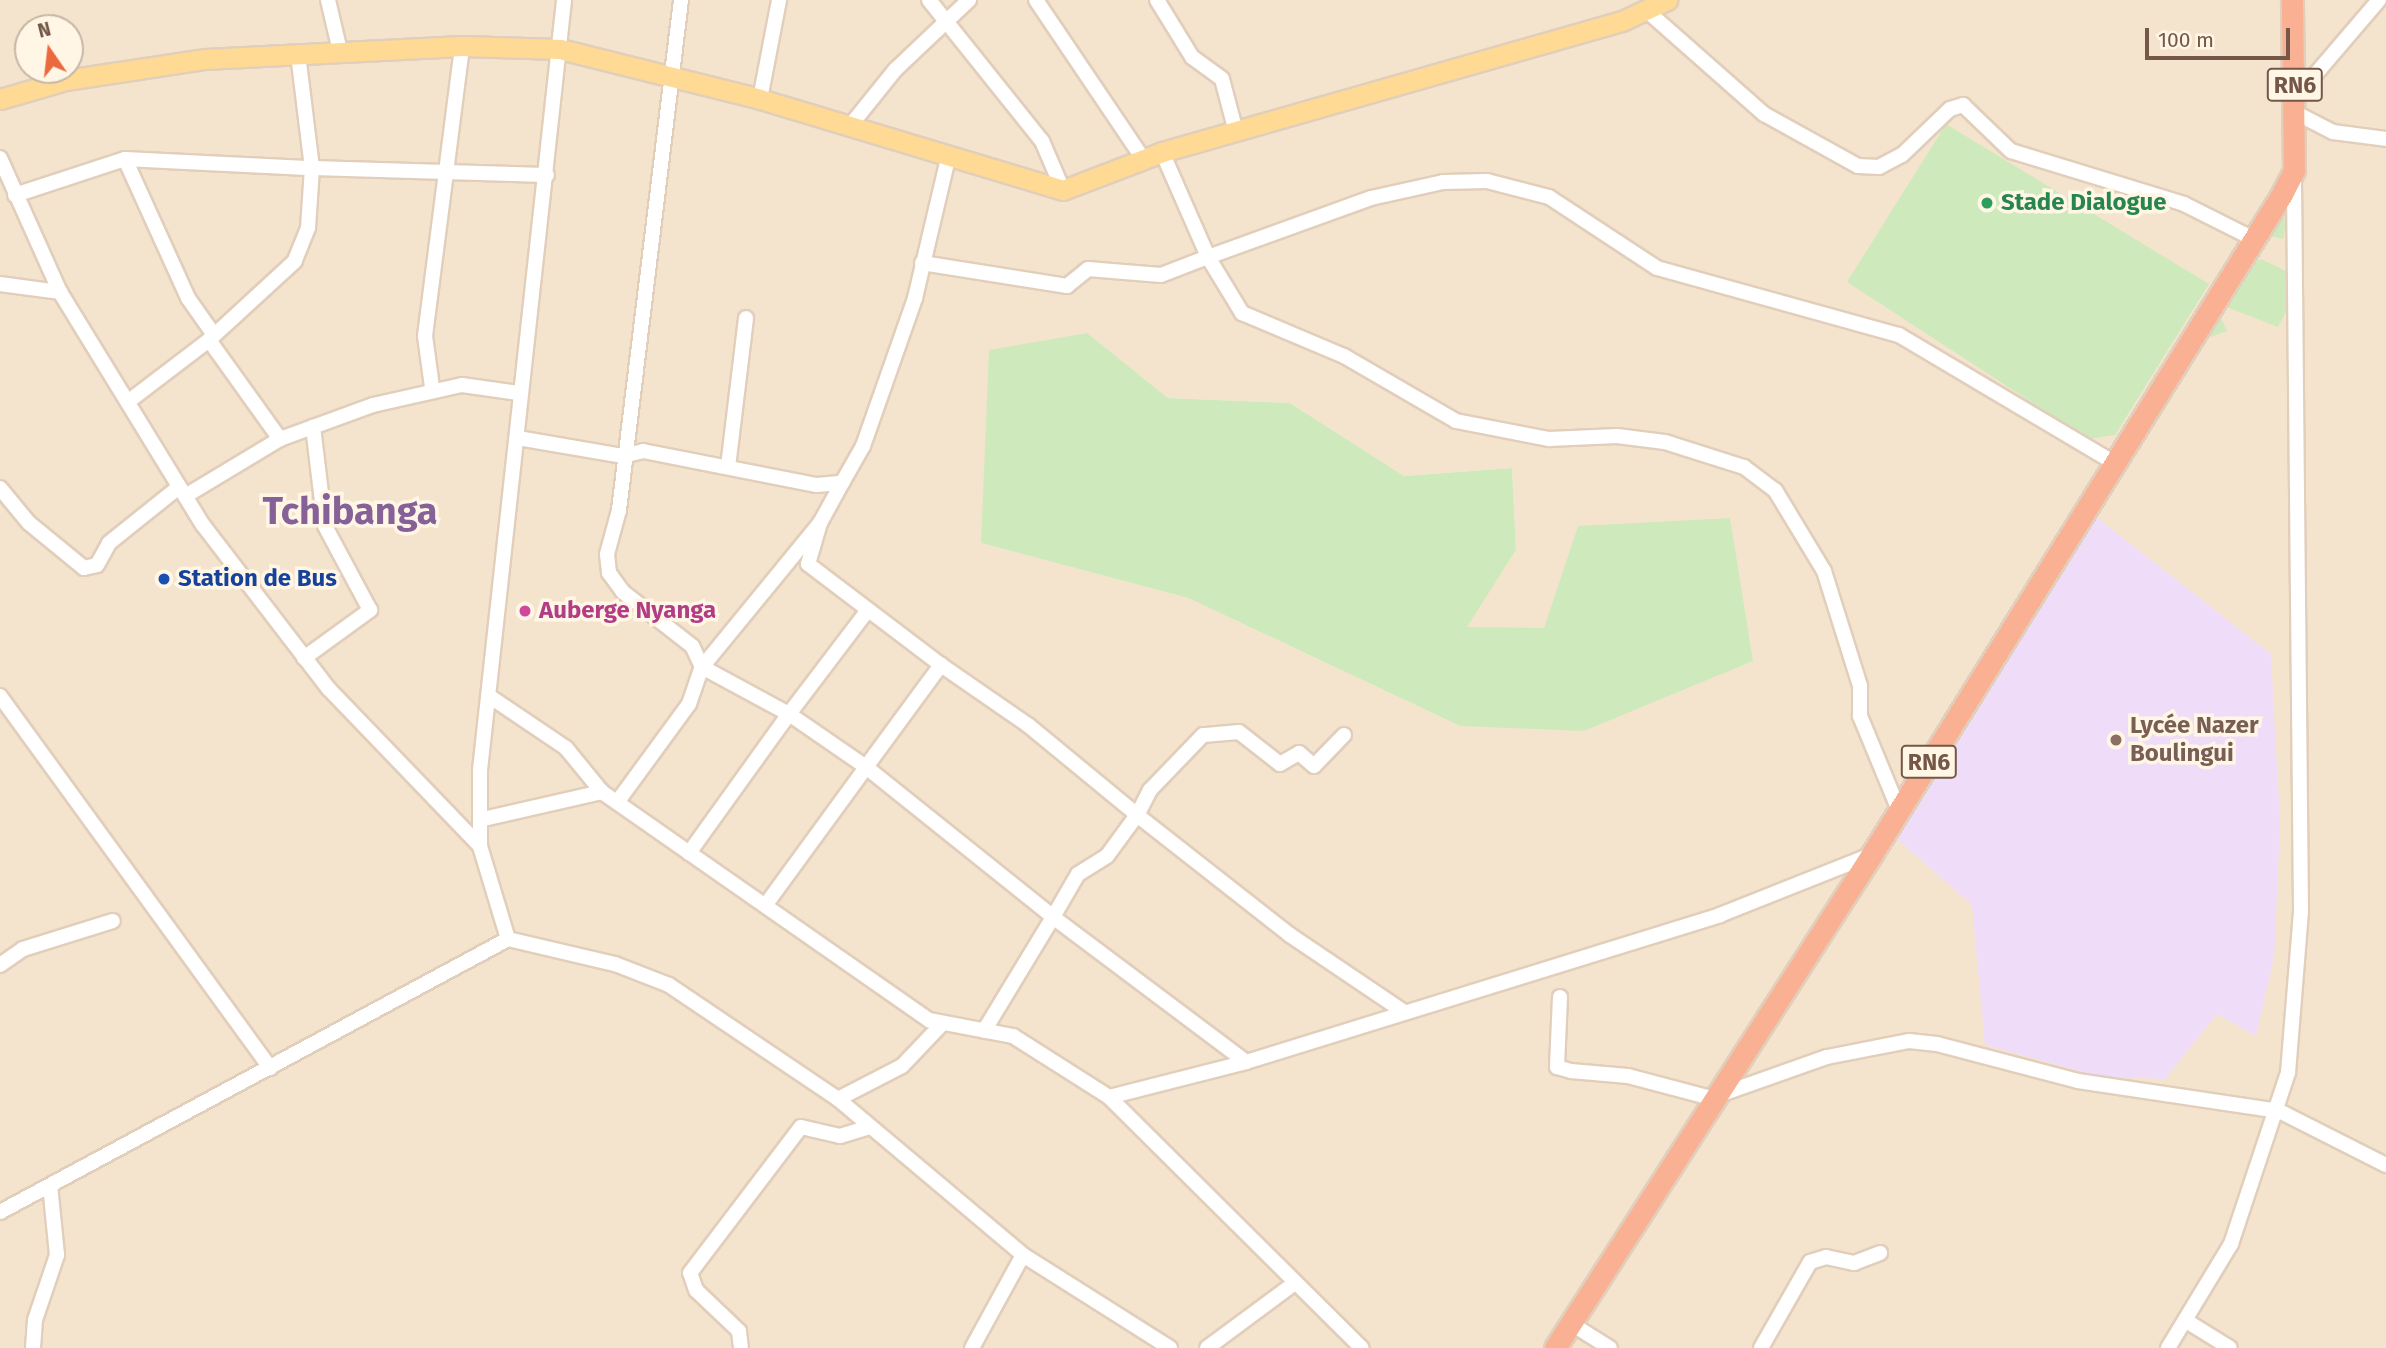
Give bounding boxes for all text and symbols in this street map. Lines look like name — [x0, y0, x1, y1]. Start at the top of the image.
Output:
north arrow — [14, 14, 84, 84]
scale bar — [2148, 14, 2293, 58]
text: N — [35, 17, 53, 43]
text: 100 m — [2158, 27, 2214, 53]
road number: RN6 — [2265, 66, 2325, 104]
place label: Stade Dialogue — [2001, 189, 2166, 217]
marker: Stade Dialogue — [1979, 195, 1995, 211]
district label: Tchibanga — [262, 489, 438, 535]
place label: Station de Bus — [178, 565, 337, 593]
marker: Station de Bus — [156, 571, 172, 587]
place label: Auberge Nyanga — [539, 597, 716, 625]
marker: Auberge Nyanga — [517, 603, 533, 619]
place label: Lycée Nazer Boulingui — [2130, 712, 2259, 768]
marker: Lycée Nazer Boulingui — [2108, 732, 2124, 748]
road number: RN6 — [1899, 742, 1959, 782]

